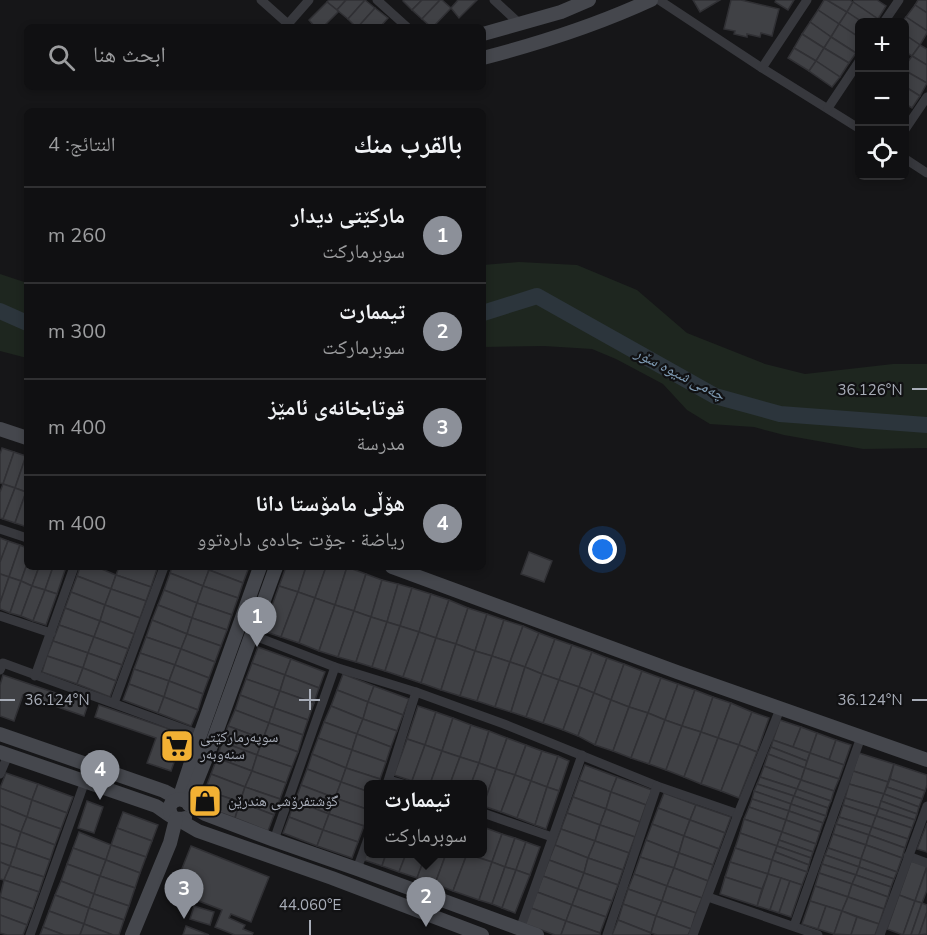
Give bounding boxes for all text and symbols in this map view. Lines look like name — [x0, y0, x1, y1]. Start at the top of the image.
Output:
map controls — [855, 18, 909, 180]
button: + — [855, 18, 909, 72]
search box — [24, 24, 486, 90]
text: ابحث هنا — [93, 40, 166, 70]
icon: search — [45, 41, 78, 74]
button: − — [855, 72, 909, 126]
button: locate — [855, 126, 909, 180]
text: بالقرب منك — [354, 127, 462, 162]
text: النتائج: 4 — [48, 131, 116, 158]
text: مارکێتی دیدار — [291, 201, 405, 231]
text: 260 m — [48, 222, 106, 249]
text: 1 — [437, 222, 449, 249]
text: سوبرماركت — [322, 238, 405, 265]
text: تیممارت — [339, 297, 405, 327]
text: 300 m — [48, 318, 106, 345]
text: 2 — [437, 318, 449, 345]
text: سوبرماركت — [322, 334, 405, 361]
water label: چەمی شیوە سۆر — [630, 341, 730, 407]
text: 36.126°N — [837, 380, 903, 400]
text: قوتابخانەی ئامێز — [269, 393, 405, 423]
text: 400 m — [48, 414, 106, 441]
text: 3 — [437, 414, 449, 441]
text: مدرسة — [356, 430, 405, 457]
text: هۆڵی مامۆستا دانا — [255, 489, 405, 519]
text: 400 m — [48, 510, 106, 537]
text: 4 — [437, 510, 449, 537]
text: رياضة · جۆت جادەی دارەتوو — [197, 526, 405, 553]
your location — [588, 535, 617, 564]
pin: 1 — [238, 598, 276, 647]
text: 36.124°N — [24, 690, 90, 710]
text: 36.124°N — [837, 690, 903, 710]
place label: سوپەرمارکێتی سنەوبەر — [199, 727, 278, 764]
supermarket icon: سوپەرمارکێتی سنەوبەر — [159, 728, 195, 764]
pin: 4 — [80, 750, 120, 800]
popup — [364, 780, 487, 858]
shop icon: گۆشتفرۆشی هندرێن — [187, 783, 223, 819]
text: تیممارت — [384, 785, 450, 815]
place label: گۆشتفرۆشی هندرێن — [228, 791, 339, 811]
text: سوبرماركت — [384, 822, 467, 849]
pin: 3 — [164, 870, 204, 919]
pin: 2 — [406, 878, 446, 927]
text: 44.060°E — [279, 895, 341, 915]

